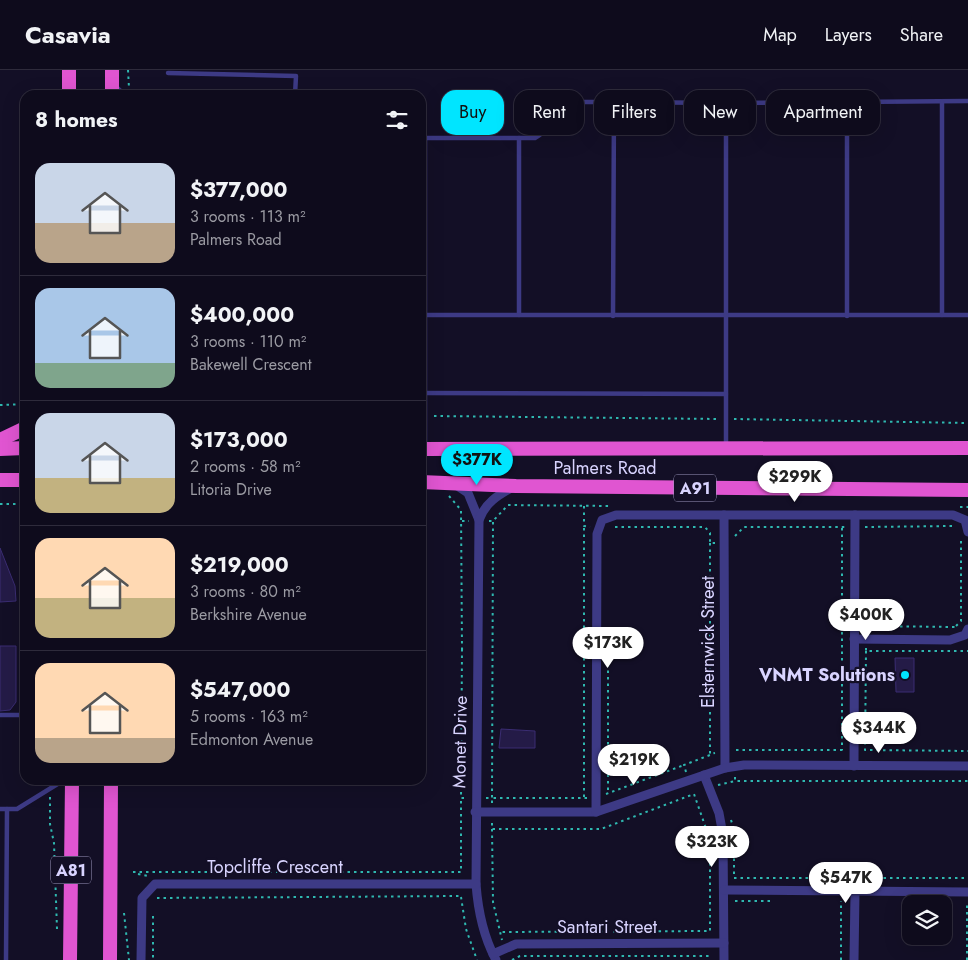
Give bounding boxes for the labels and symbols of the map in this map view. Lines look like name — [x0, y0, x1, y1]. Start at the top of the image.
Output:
pin: $377K — [442, 444, 512, 486]
street label: Palmers Road — [553, 455, 657, 481]
pin: $299K — [760, 460, 830, 503]
road number: A91 — [674, 474, 716, 502]
street label: Elsternwick Street — [695, 575, 721, 708]
pin: $400K — [831, 598, 901, 641]
pin: $173K — [573, 626, 643, 669]
place label: VNMT Solutions — [758, 662, 895, 688]
marker: VNMT Solutions — [899, 669, 911, 681]
street label: Monet Drive — [446, 695, 474, 789]
pin: $344K — [844, 712, 914, 754]
pin: $219K — [599, 744, 669, 786]
pin: $323K — [677, 826, 747, 868]
street label: Topcliffe Crescent — [207, 854, 343, 880]
road number: A81 — [51, 856, 91, 884]
pin: $547K — [811, 862, 881, 904]
street label: Santari Street — [557, 914, 658, 940]

